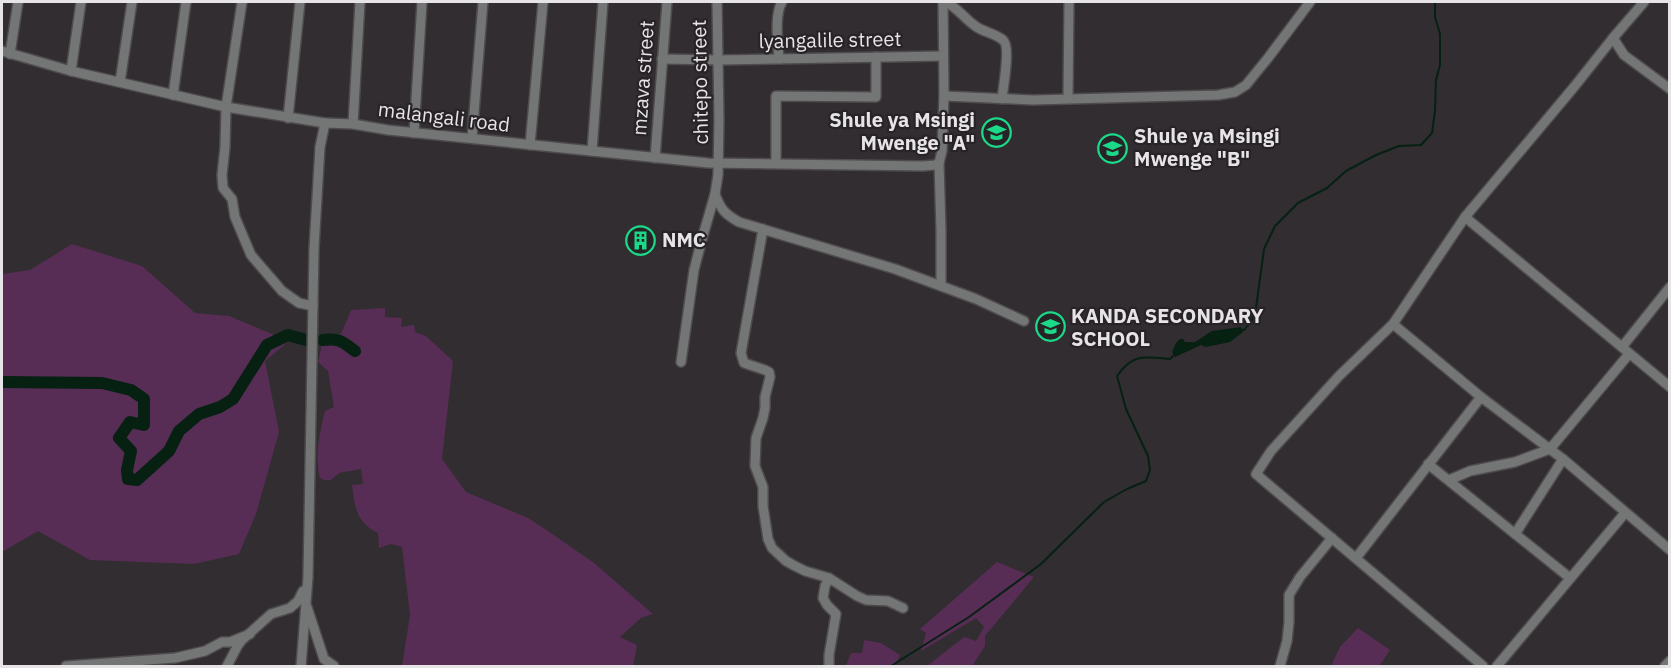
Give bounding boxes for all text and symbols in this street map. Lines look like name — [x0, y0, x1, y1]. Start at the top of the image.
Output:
street label: chitepo street — [685, 19, 714, 145]
street label: mzava street — [625, 20, 660, 136]
street label: lyangalile street — [758, 25, 902, 54]
street label: malangali road — [377, 95, 512, 138]
place label: Shule ya Msingi Mwenge "A" — [829, 106, 975, 156]
school or university icon: Shule ya Msingi Mwenge "A" — [980, 116, 1012, 148]
place label: Shule ya Msingi Mwenge "B" — [1134, 122, 1280, 172]
school or university icon: Shule ya Msingi Mwenge "B" — [1097, 132, 1129, 164]
building icon: NMC — [625, 224, 657, 256]
place label: NMC — [662, 226, 706, 253]
place label: KANDA SECONDARY SCHOOL — [1071, 302, 1263, 352]
school or university icon: KANDA SECONDARY SCHOOL — [1034, 311, 1066, 343]

